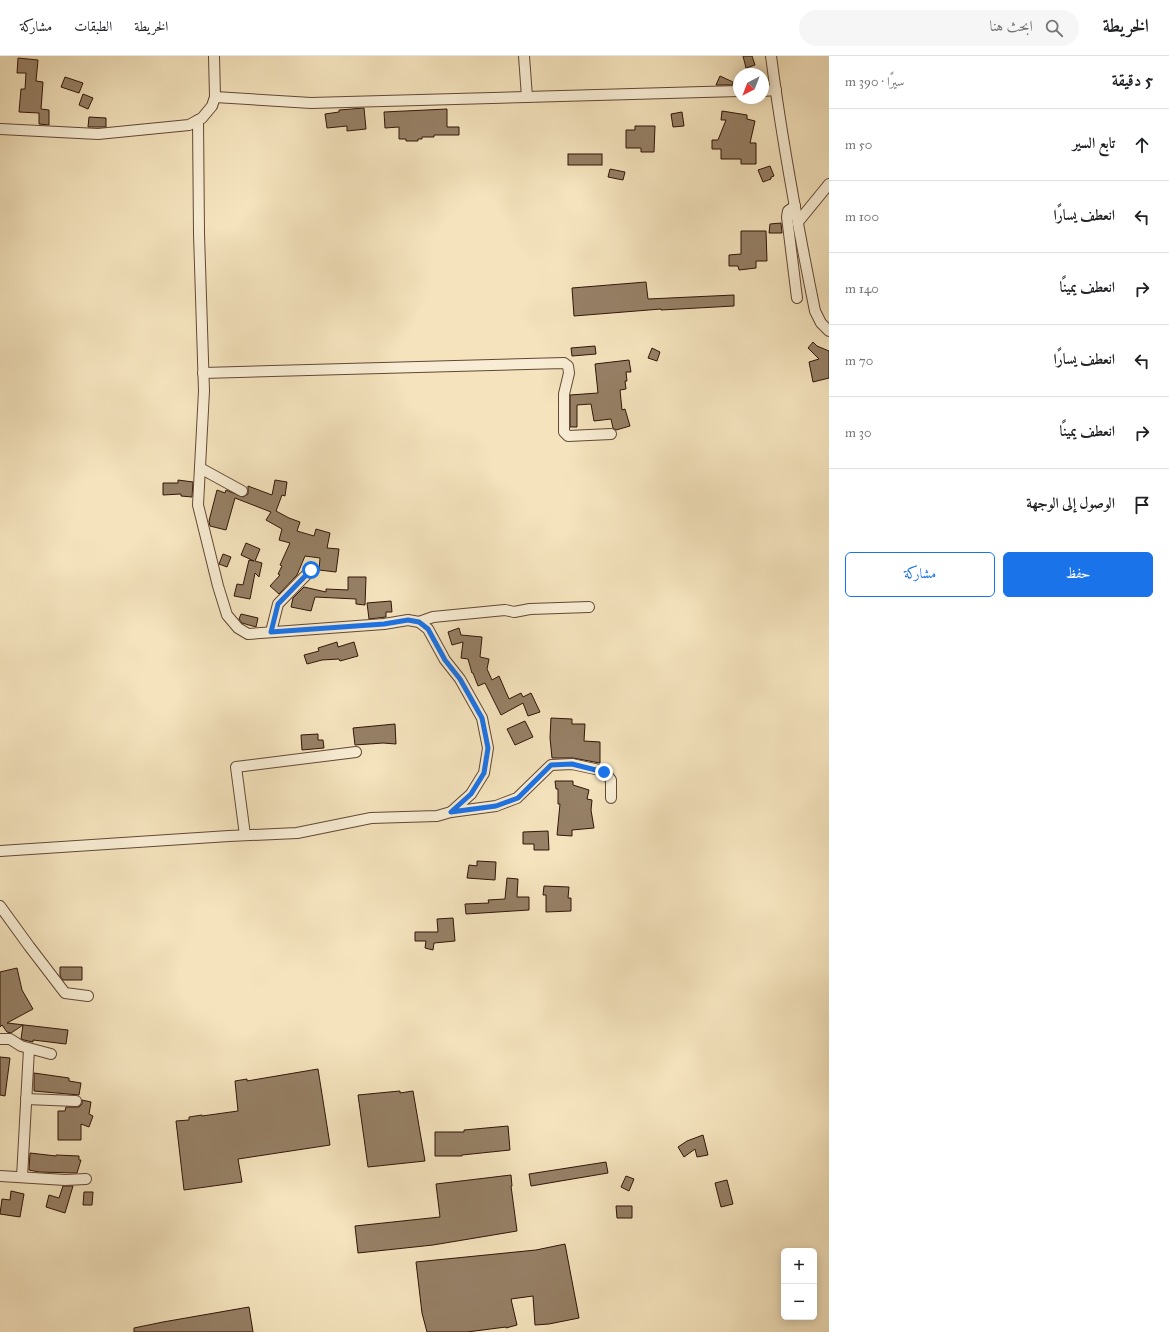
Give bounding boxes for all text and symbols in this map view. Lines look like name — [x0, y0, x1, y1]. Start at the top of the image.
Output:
search box — [799, 10, 1079, 46]
text: الخريطة — [1103, 14, 1149, 37]
text: ابحث هنا — [990, 17, 1033, 35]
icon: search — [1043, 17, 1065, 39]
text: مشاركة — [20, 18, 52, 35]
text: الطبقات — [74, 18, 112, 35]
text: الخريطة — [134, 18, 168, 35]
north arrow — [733, 68, 769, 104]
text: 5 دقيقة — [1112, 70, 1153, 91]
text: سيرًا · 390 m — [845, 74, 904, 90]
text: تابع السير — [1073, 134, 1115, 152]
icon: ahead — [1131, 134, 1153, 156]
text: 50 m — [845, 137, 872, 153]
text: انعطف يسارًا — [1053, 206, 1115, 224]
icon: left — [1131, 206, 1153, 228]
text: 100 m — [845, 209, 879, 225]
text: انعطف يمينًا — [1060, 278, 1115, 296]
icon: right — [1131, 278, 1153, 300]
text: 140 m — [845, 281, 879, 297]
text: انعطف يسارًا — [1053, 350, 1115, 368]
icon: left — [1131, 350, 1153, 372]
text: 70 m — [845, 353, 873, 369]
text: انعطف يمينًا — [1060, 422, 1115, 440]
icon: right — [1131, 422, 1153, 444]
text: 30 m — [845, 425, 872, 441]
text: الوصول إلى الوجهة — [1026, 494, 1115, 512]
icon: arrive — [1131, 494, 1153, 516]
button: مشاركة — [845, 552, 995, 597]
button: حفظ — [1003, 552, 1153, 597]
route start — [302, 561, 320, 579]
route end — [595, 763, 613, 781]
map controls — [781, 1248, 817, 1320]
button: + — [781, 1248, 817, 1284]
button: − — [781, 1284, 817, 1320]

